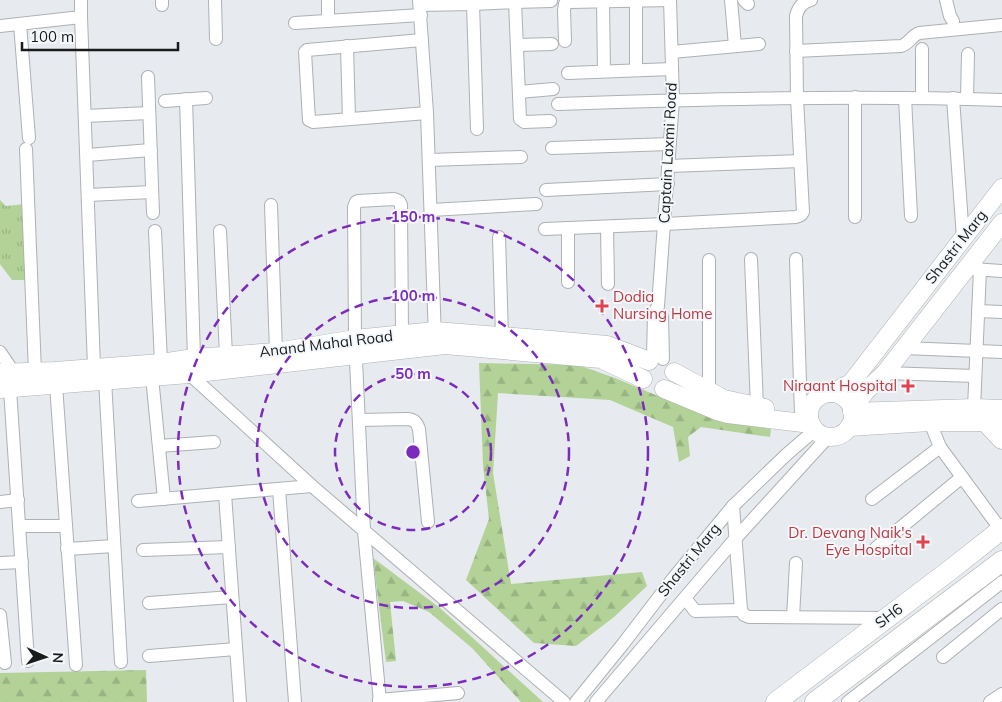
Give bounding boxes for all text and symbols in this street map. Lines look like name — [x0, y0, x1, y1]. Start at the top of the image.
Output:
scale bar — [22, 20, 179, 52]
text: 100 m — [30, 27, 74, 46]
street label: Captain Laxmi Road — [654, 82, 681, 224]
street label: Shastri Marg — [921, 206, 990, 288]
text: 150 m — [391, 207, 435, 226]
text: 100 m — [391, 286, 435, 305]
place label: Dodia Nursing Home — [613, 287, 712, 323]
marker: Dodia Nursing Home — [595, 299, 609, 313]
street label: Anand Mahal Road — [258, 326, 394, 361]
text: 50 m — [395, 364, 431, 383]
place label: Niraant Hospital — [783, 376, 897, 395]
marker: Niraant Hospital — [901, 379, 915, 393]
centre of rings — [404, 443, 422, 461]
street label: Shastri Marg — [653, 519, 724, 600]
place label: Dr. Devang Naik's Eye Hospital — [788, 523, 912, 559]
marker: Dr. Devang Naik's Eye Hospital — [916, 535, 930, 549]
street label: SH6 — [871, 599, 906, 632]
north arrow — [20, 632, 70, 682]
text: N — [49, 652, 67, 663]

